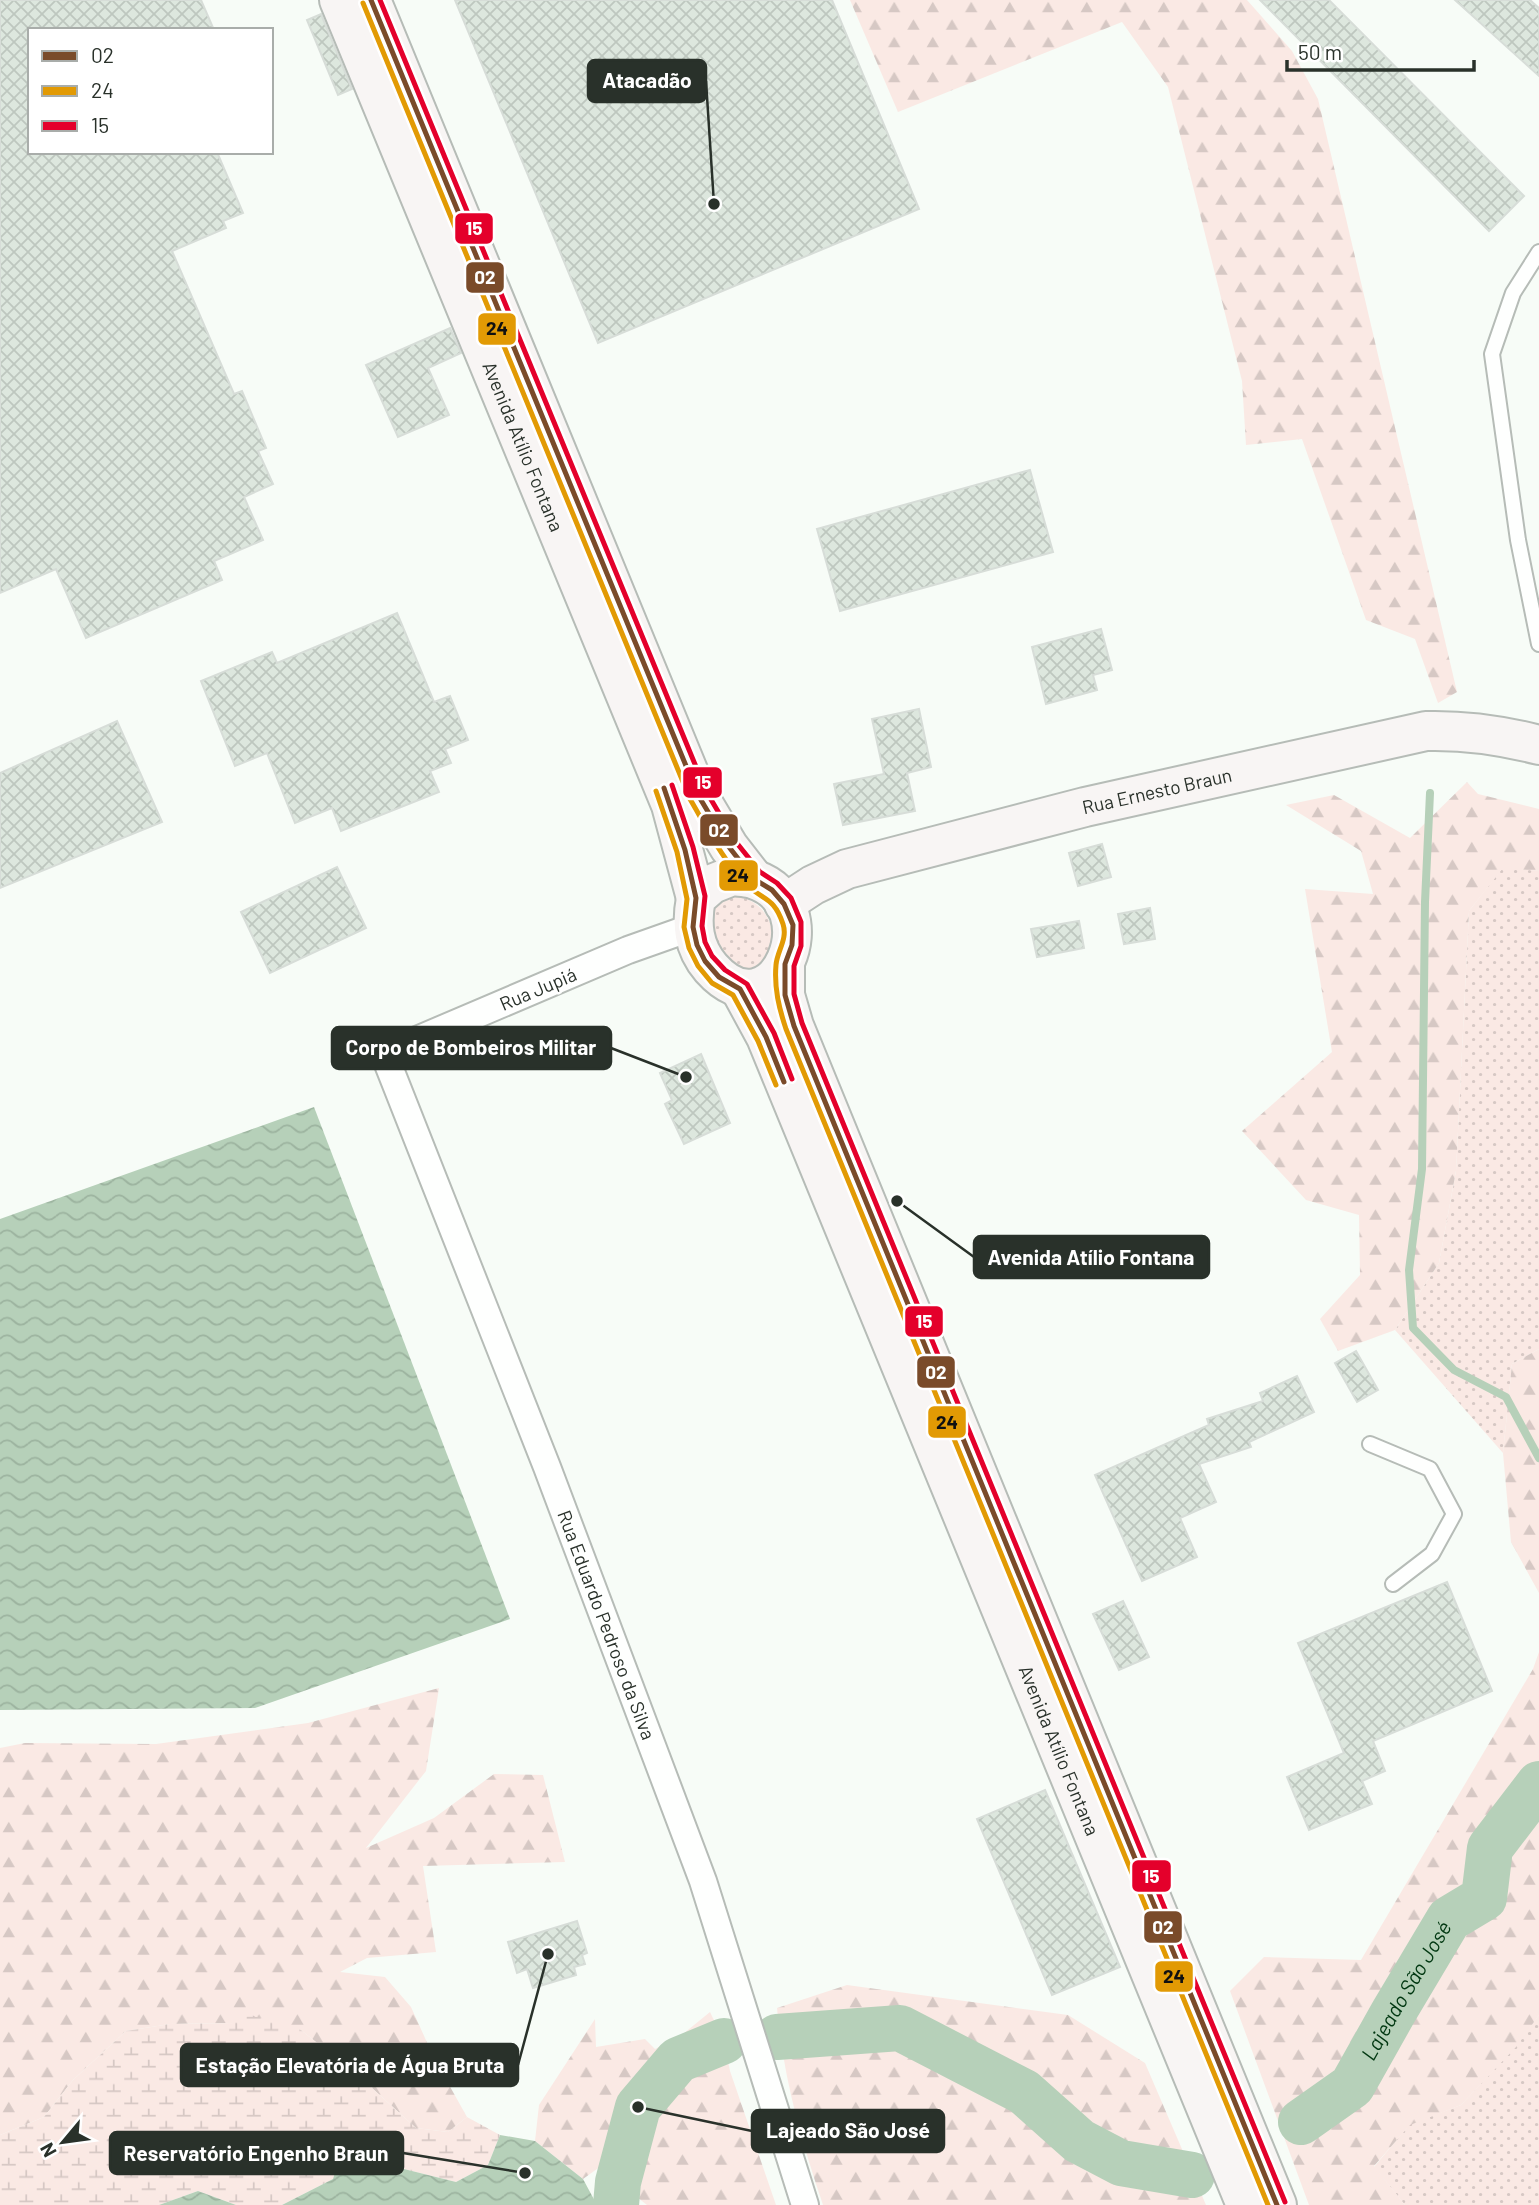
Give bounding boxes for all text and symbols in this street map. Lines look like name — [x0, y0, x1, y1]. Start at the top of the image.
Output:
legend — [28, 28, 273, 154]
scale bar — [1287, 28, 1474, 72]
text: 50 m — [1298, 39, 1342, 64]
text: 02 — [91, 42, 114, 67]
callout: Atacadão — [588, 60, 706, 102]
text: Atacadão — [602, 67, 692, 92]
text: 24 — [91, 77, 114, 102]
text: 15 — [91, 112, 109, 137]
line badge: 15 — [454, 212, 494, 245]
text: 15 — [466, 216, 482, 239]
line badge: 02 — [465, 261, 505, 294]
text: 02 — [474, 265, 496, 288]
line badge: 24 — [477, 312, 517, 346]
text: 24 — [486, 316, 508, 339]
street label: Avenida Atílio Fontana — [478, 358, 569, 535]
street label: Rua Ernesto Braun — [1080, 763, 1234, 818]
line badge: 15 — [682, 766, 723, 799]
text: 15 — [695, 770, 711, 793]
line badge: 02 — [699, 813, 739, 847]
text: 02 — [708, 818, 730, 841]
line badge: 24 — [718, 859, 759, 892]
text: 24 — [727, 863, 749, 886]
street label: Rua Jupiá — [496, 962, 580, 1015]
callout: Corpo de Bombeiros Militar — [332, 1027, 611, 1069]
text: Corpo de Bombeiros Militar — [346, 1034, 596, 1059]
callout: Avenida Atílio Fontana — [974, 1236, 1209, 1278]
text: Avenida Atílio Fontana — [988, 1244, 1194, 1269]
line badge: 15 — [904, 1305, 944, 1338]
text: 15 — [916, 1309, 932, 1332]
line badge: 02 — [916, 1355, 956, 1389]
text: 02 — [925, 1360, 947, 1383]
line badge: 24 — [927, 1405, 967, 1439]
text: 24 — [936, 1410, 958, 1433]
street label: Rua Eduardo Pedroso da Silva — [553, 1507, 661, 1743]
street label: Avenida Atílio Fontana — [1014, 1662, 1105, 1839]
line badge: 15 — [1131, 1859, 1172, 1893]
text: 15 — [1143, 1864, 1159, 1887]
line badge: 02 — [1143, 1910, 1183, 1944]
text: 02 — [1152, 1915, 1174, 1938]
water label: Lajeado São José — [1355, 1916, 1456, 2064]
line badge: 24 — [1154, 1960, 1194, 1993]
text: 24 — [1163, 1964, 1185, 1987]
callout: Estação Elevatória de Água Bruta — [181, 2044, 518, 2086]
text: Estação Elevatória de Água Bruta — [196, 2052, 504, 2077]
north arrow — [28, 2107, 98, 2177]
callout: Lajeado São José — [752, 2110, 944, 2152]
text: Lajeado São José — [766, 2117, 930, 2142]
callout: Reservatório Engenho Braun — [110, 2132, 403, 2174]
text: N — [35, 2139, 61, 2162]
text: Reservatório Engenho Braun — [124, 2140, 388, 2165]

